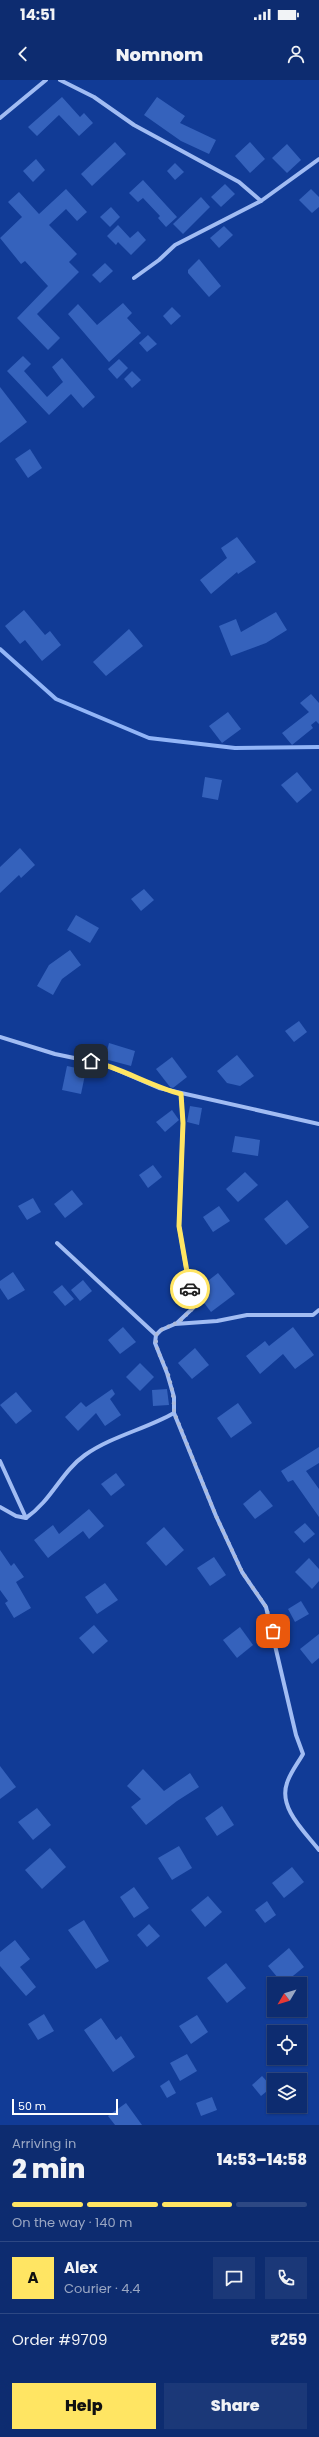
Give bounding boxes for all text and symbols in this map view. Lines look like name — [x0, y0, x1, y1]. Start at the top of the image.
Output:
text: 14:51 — [20, 4, 55, 25]
text: Nomnom — [116, 42, 203, 67]
icon: back — [12, 43, 34, 65]
icon: person — [285, 43, 307, 65]
pin — [74, 1044, 108, 1078]
icon: home — [80, 1050, 102, 1072]
courier — [170, 1269, 210, 1309]
icon: car — [179, 1278, 201, 1300]
pin — [256, 1614, 290, 1648]
icon: bag — [262, 1620, 284, 1642]
north arrow — [267, 1977, 307, 2017]
map controls — [267, 1977, 307, 2113]
button: locate — [267, 2025, 307, 2065]
button: layers — [267, 2073, 307, 2113]
scale bar — [12, 2097, 118, 2116]
text: 50 m — [18, 2098, 46, 2114]
text: Arriving in — [12, 2134, 76, 2153]
text: 14:53–14:58 — [217, 2149, 307, 2170]
text: 2 min — [12, 2151, 85, 2187]
text: On the way · 140 m — [12, 2213, 132, 2232]
text: Alex — [64, 2257, 98, 2278]
button: chat — [213, 2257, 255, 2299]
button: phone — [265, 2257, 307, 2299]
text: A — [27, 2267, 39, 2288]
text: Courier · 4.4 — [64, 2279, 140, 2298]
text: Order #9709 — [12, 2329, 108, 2350]
text: ₹259 — [270, 2329, 307, 2350]
button: Help — [12, 2383, 156, 2429]
button: Share — [164, 2383, 307, 2429]

